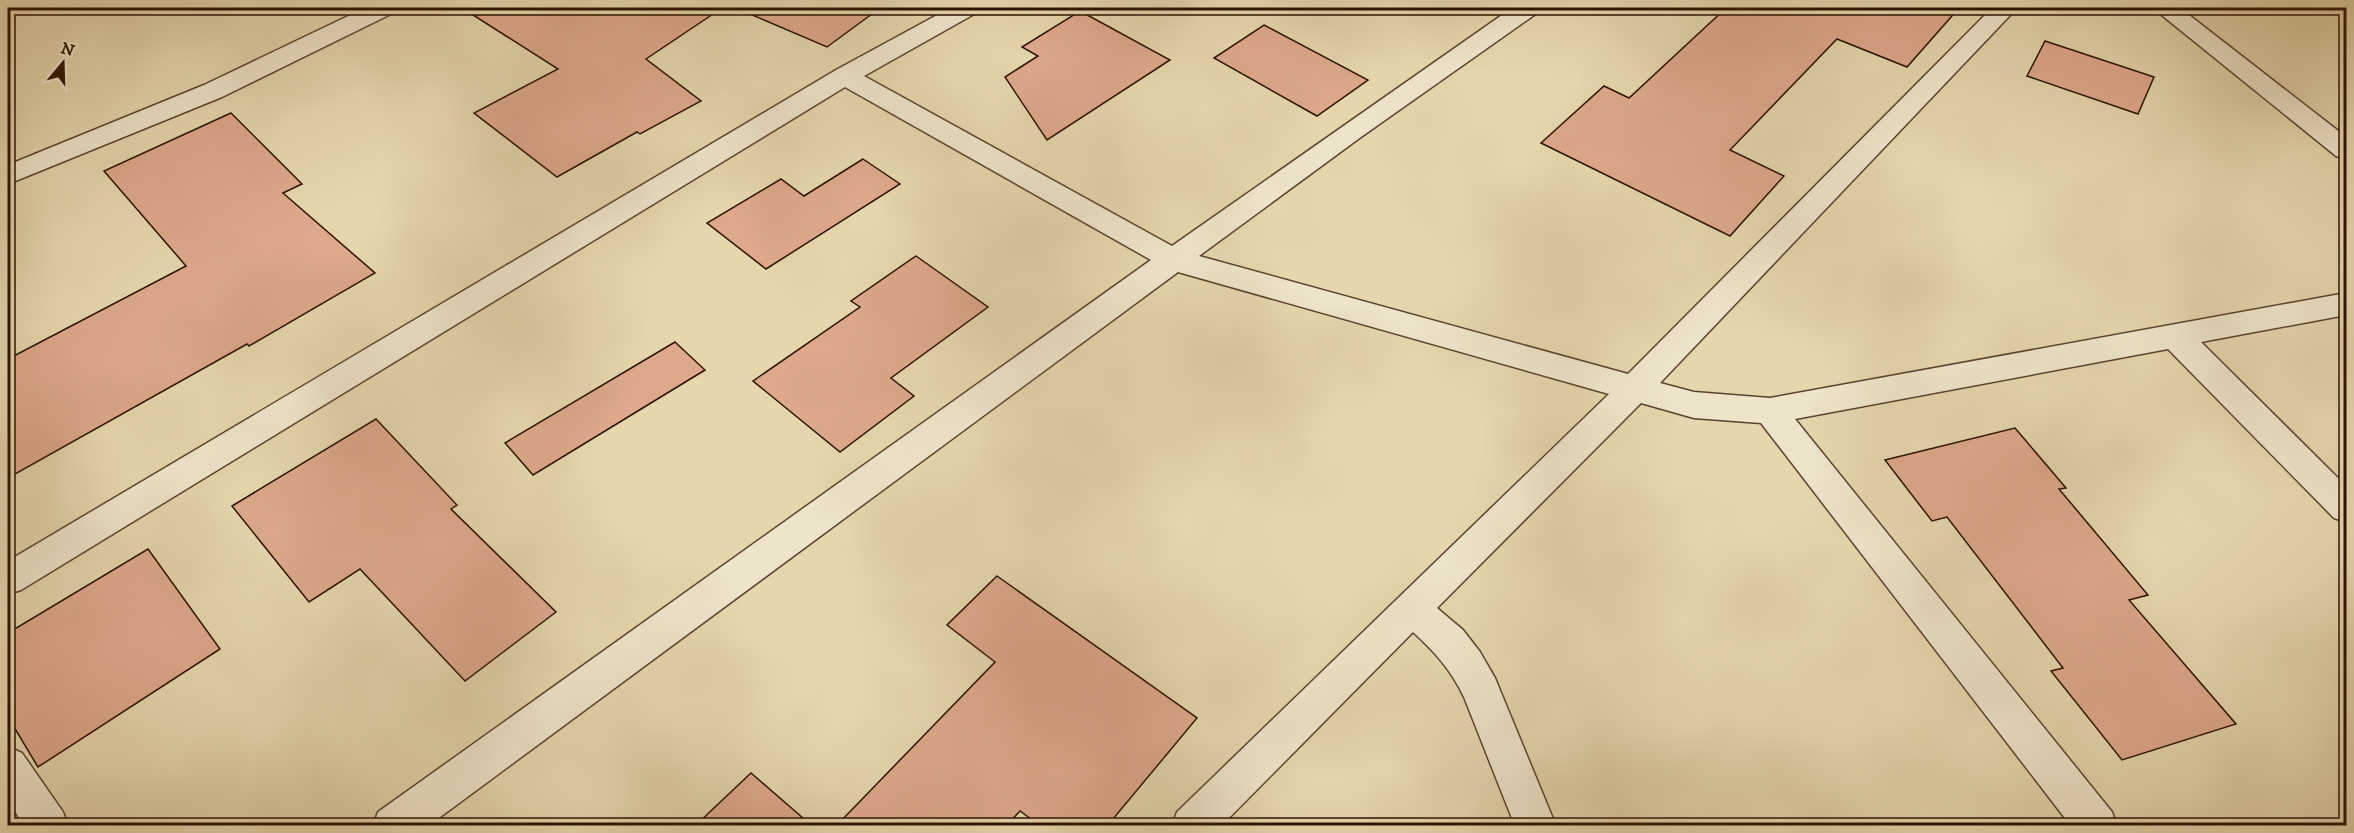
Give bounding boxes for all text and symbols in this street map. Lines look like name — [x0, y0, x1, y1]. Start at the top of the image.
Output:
north arrow — [33, 33, 93, 93]
text: N — [58, 38, 77, 61]

